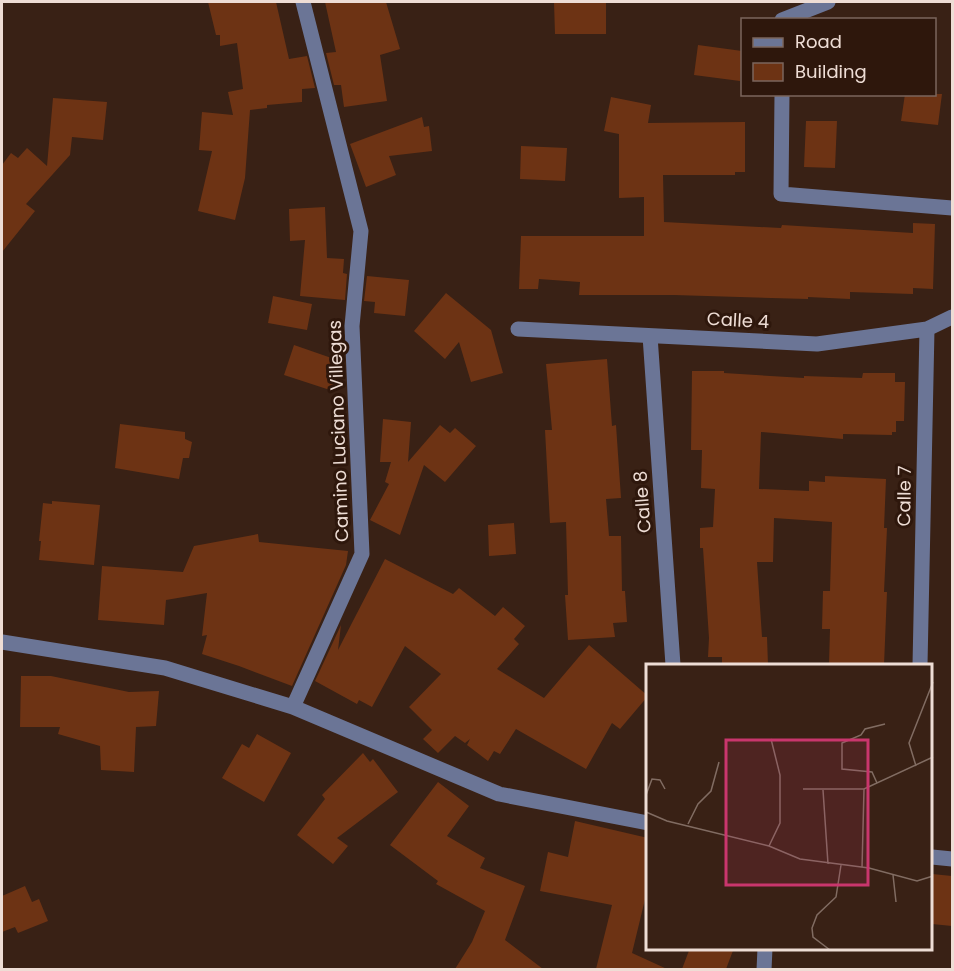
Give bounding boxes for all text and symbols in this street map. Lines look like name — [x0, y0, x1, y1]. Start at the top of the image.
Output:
legend — [741, 18, 936, 96]
text: Road — [795, 29, 842, 54]
text: Building — [795, 59, 867, 84]
street label: Calle 4 — [706, 306, 770, 334]
street label: Camino Luciano Villegas — [322, 320, 354, 542]
street label: Calle 7 — [891, 465, 917, 527]
street label: Calle 8 — [627, 470, 657, 534]
inset map — [646, 664, 933, 950]

